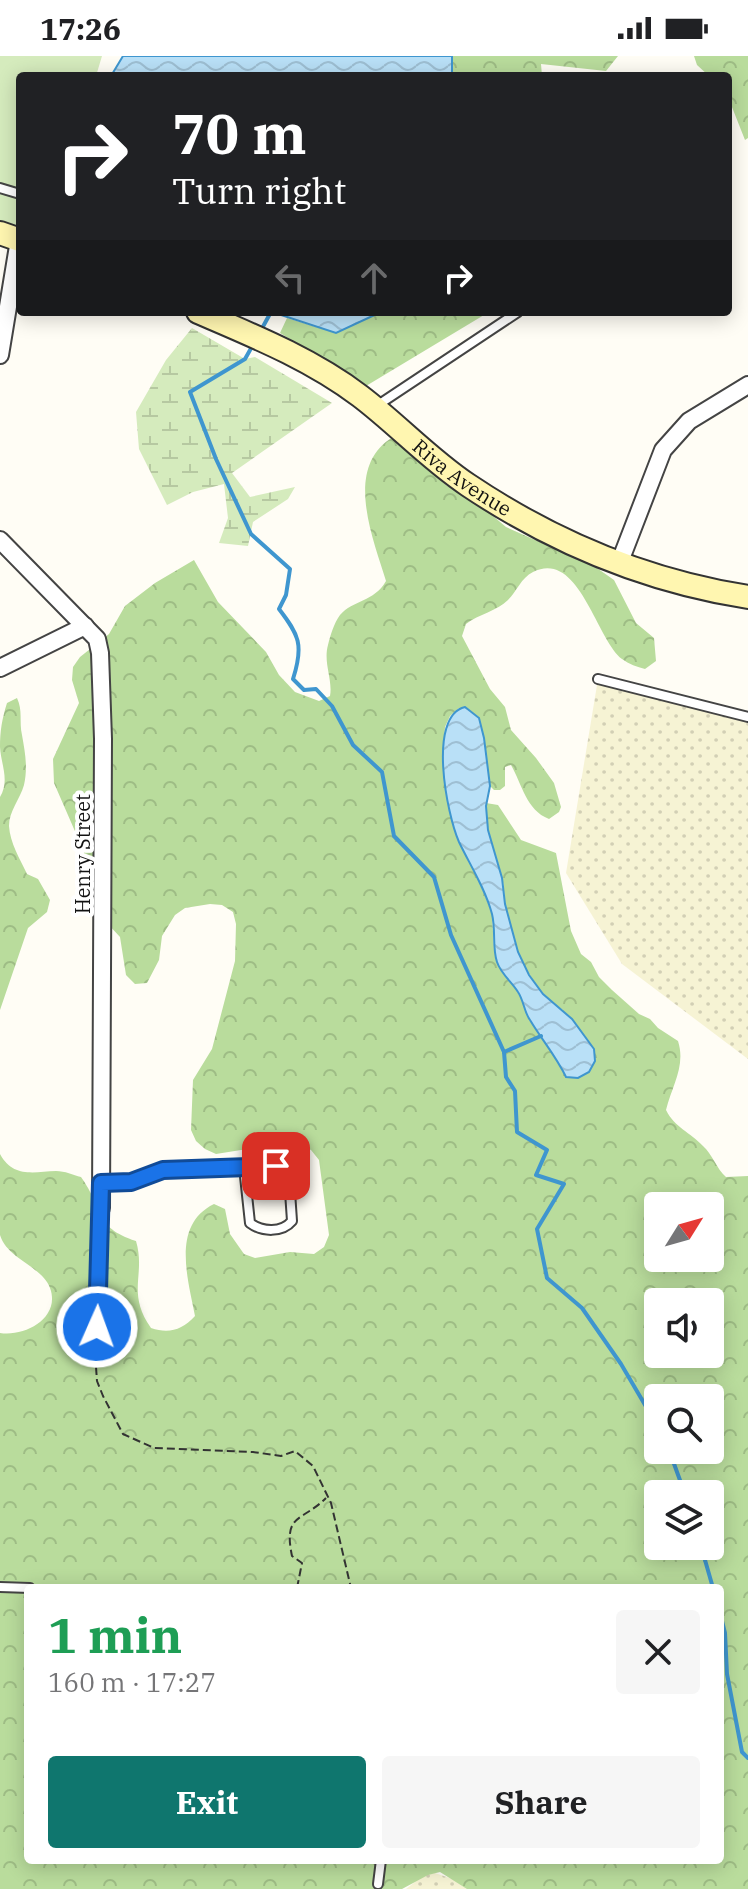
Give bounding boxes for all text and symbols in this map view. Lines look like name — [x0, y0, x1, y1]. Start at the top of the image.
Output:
text: 17:26 — [40, 9, 121, 48]
text: 70 m — [172, 97, 307, 169]
icon: right — [40, 104, 144, 208]
text: Turn right — [172, 167, 346, 214]
icon: left — [268, 256, 312, 300]
icon: ahead — [352, 256, 396, 300]
icon: right — [436, 256, 480, 300]
street label: Riva Avenue — [407, 433, 517, 522]
street label: Henry Street — [69, 794, 96, 914]
pin — [242, 1132, 310, 1200]
icon: arrive — [254, 1144, 298, 1188]
north arrow — [644, 1192, 724, 1272]
map controls — [644, 1192, 724, 1560]
position arrow — [55, 1285, 139, 1369]
button: sound — [644, 1288, 724, 1368]
button: search — [644, 1384, 724, 1464]
button: layers — [644, 1480, 724, 1560]
text: 1 min — [48, 1604, 182, 1666]
button: close — [616, 1610, 700, 1694]
text: 160 m · 17:27 — [48, 1665, 216, 1699]
button: Exit — [48, 1756, 366, 1848]
button: Share — [382, 1756, 700, 1848]

